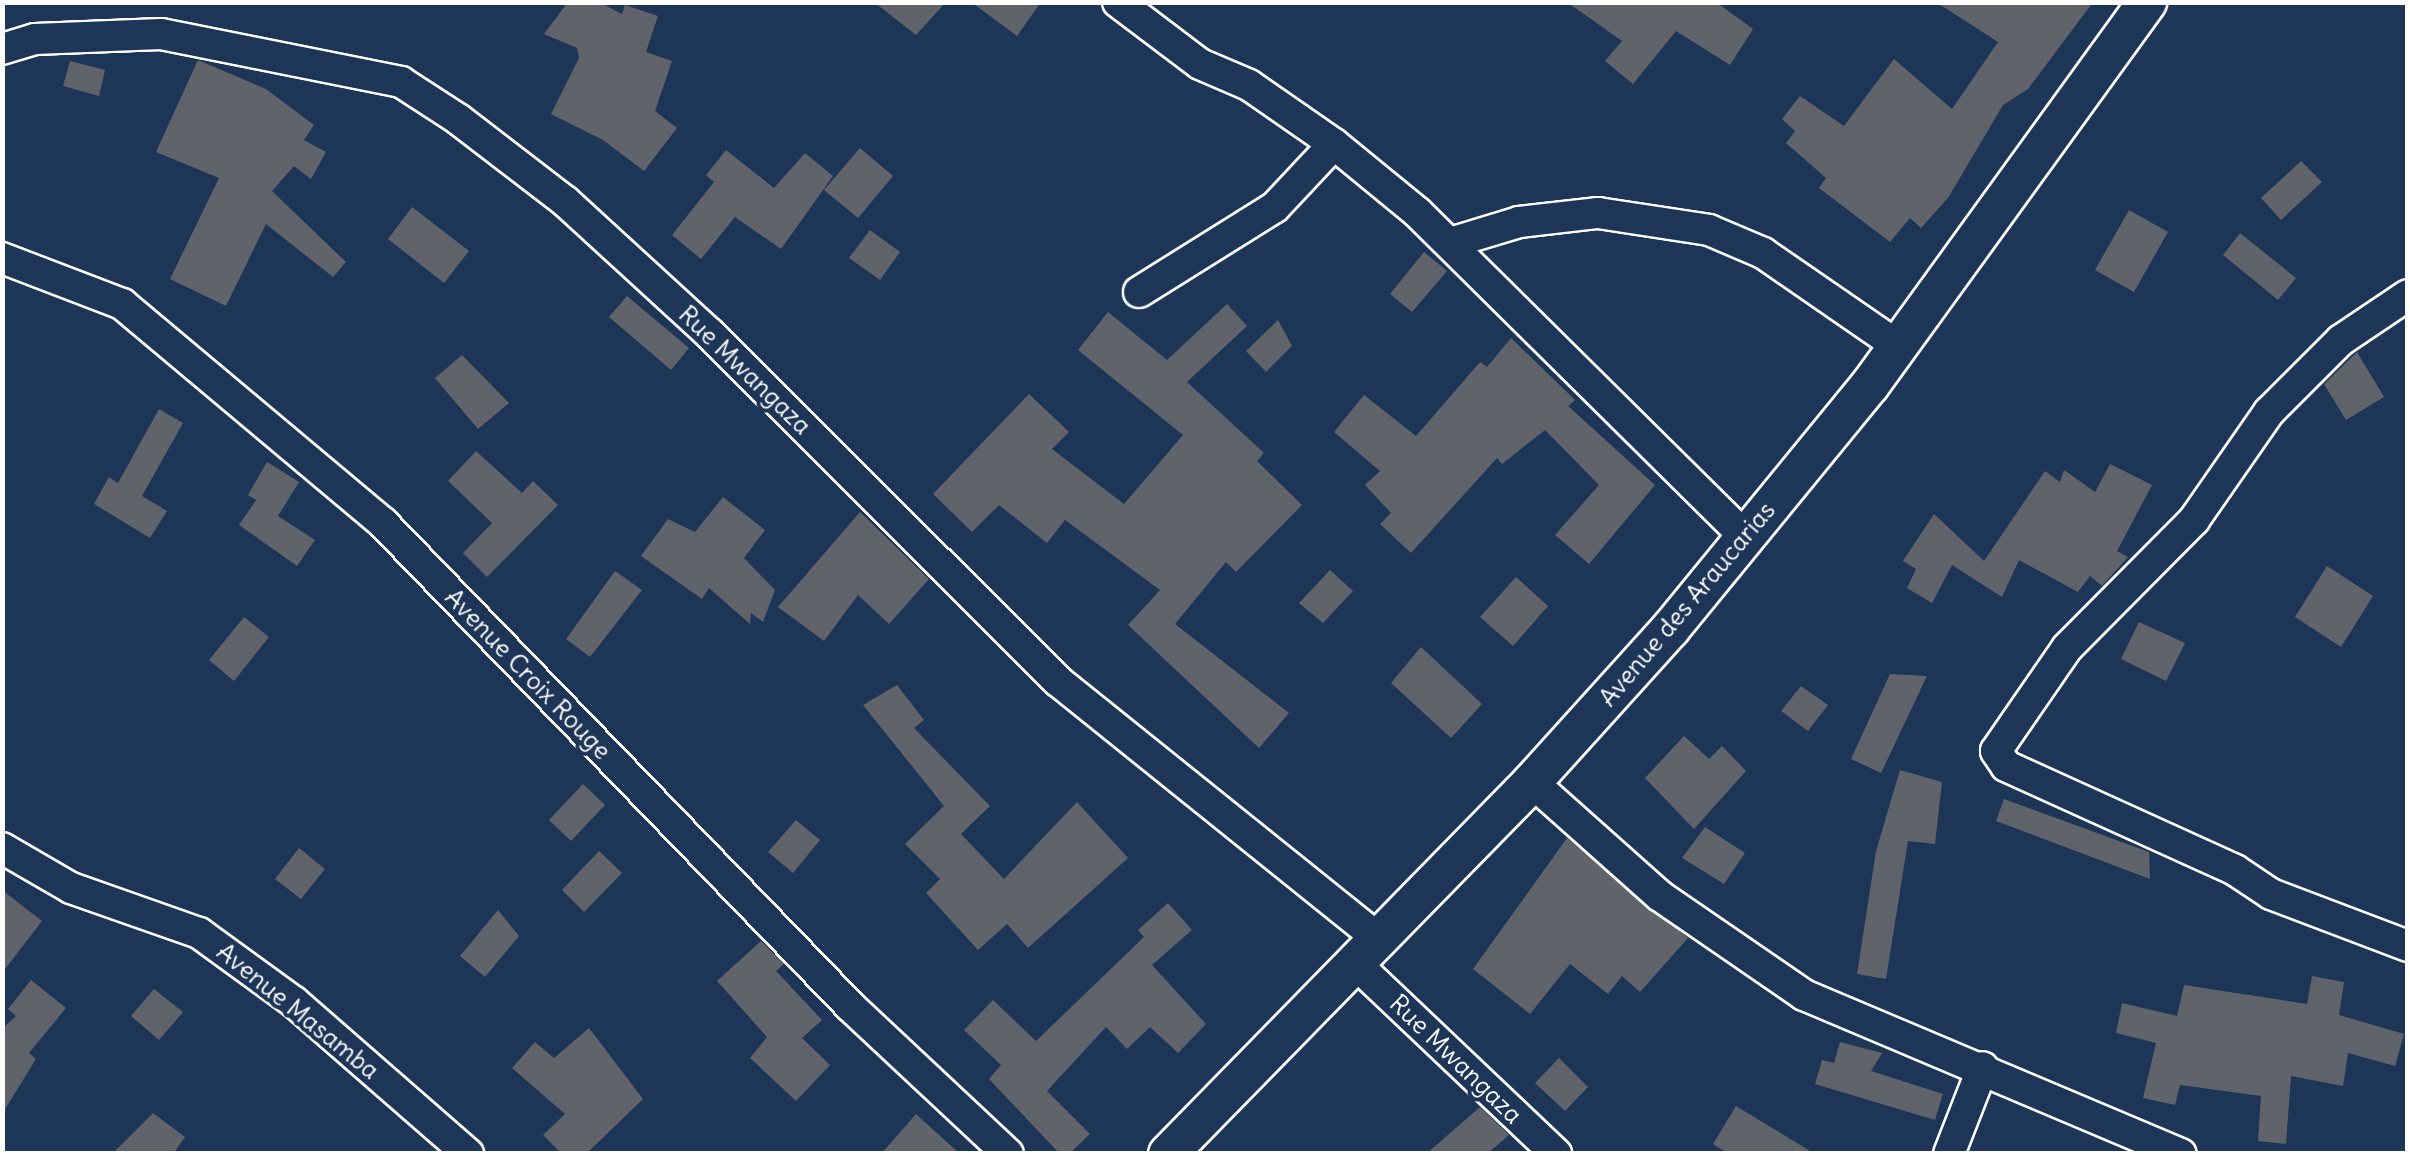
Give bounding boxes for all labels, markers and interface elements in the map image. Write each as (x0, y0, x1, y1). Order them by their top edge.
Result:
street label: Rue Mwangaza (673, 299, 817, 441)
street label: Avenue des Araucarias (1593, 496, 1781, 712)
street label: Avenue Croix Rouge (439, 582, 617, 766)
street label: Avenue Masamba (211, 936, 385, 1086)
street label: Rue Mwangaza (1384, 988, 1528, 1130)

